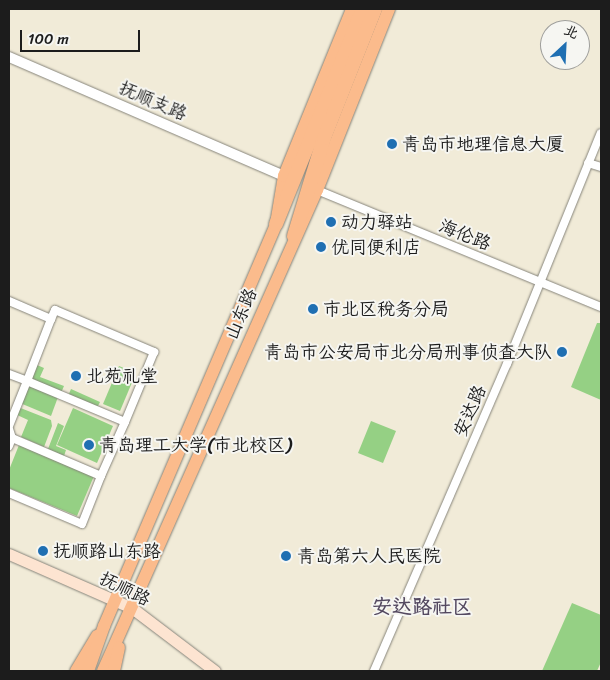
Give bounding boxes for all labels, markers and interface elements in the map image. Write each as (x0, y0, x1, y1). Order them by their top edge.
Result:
text: 北 (560, 18, 583, 46)
scale bar (22, 20, 142, 52)
north arrow (540, 20, 590, 70)
text: 100 m (28, 26, 69, 52)
street label: 抚顺支路 (116, 77, 190, 125)
place label: 青岛市地理信息大厦 (402, 133, 564, 155)
marker: 青岛市地理信息大厦 (386, 138, 398, 150)
place label: 动力驿站 (341, 211, 413, 233)
street label: 海伦路 (436, 215, 494, 255)
marker: 动力驿站 (325, 216, 337, 228)
place label: 优同便利店 (331, 236, 421, 258)
marker: 优同便利店 (315, 241, 327, 253)
street label: 山东路 (221, 285, 261, 343)
place label: 市北区税务分局 (323, 298, 449, 320)
marker: 市北区税务分局 (307, 303, 319, 315)
place label: 青岛市公安局市北分局刑事侦查大队 (264, 341, 552, 363)
marker: 青岛市公安局市北分局刑事侦查大队 (556, 346, 568, 358)
place label: 北苑礼堂 (86, 365, 158, 387)
marker: 北苑礼堂 (70, 370, 82, 382)
street label: 安达路 (449, 382, 491, 440)
place label: 青岛理工大学(市北校区) (99, 434, 292, 456)
marker: 青岛理工大学(市北校区) (83, 439, 95, 451)
place label: 抚顺路山东路 (53, 540, 161, 562)
marker: 抚顺路山东路 (37, 545, 49, 557)
place label: 青岛第六人民医院 (297, 545, 441, 567)
marker: 青岛第六人民医院 (279, 549, 293, 563)
street label: 抚顺路 (96, 567, 154, 611)
district label: 安达路社区 (372, 594, 472, 618)

